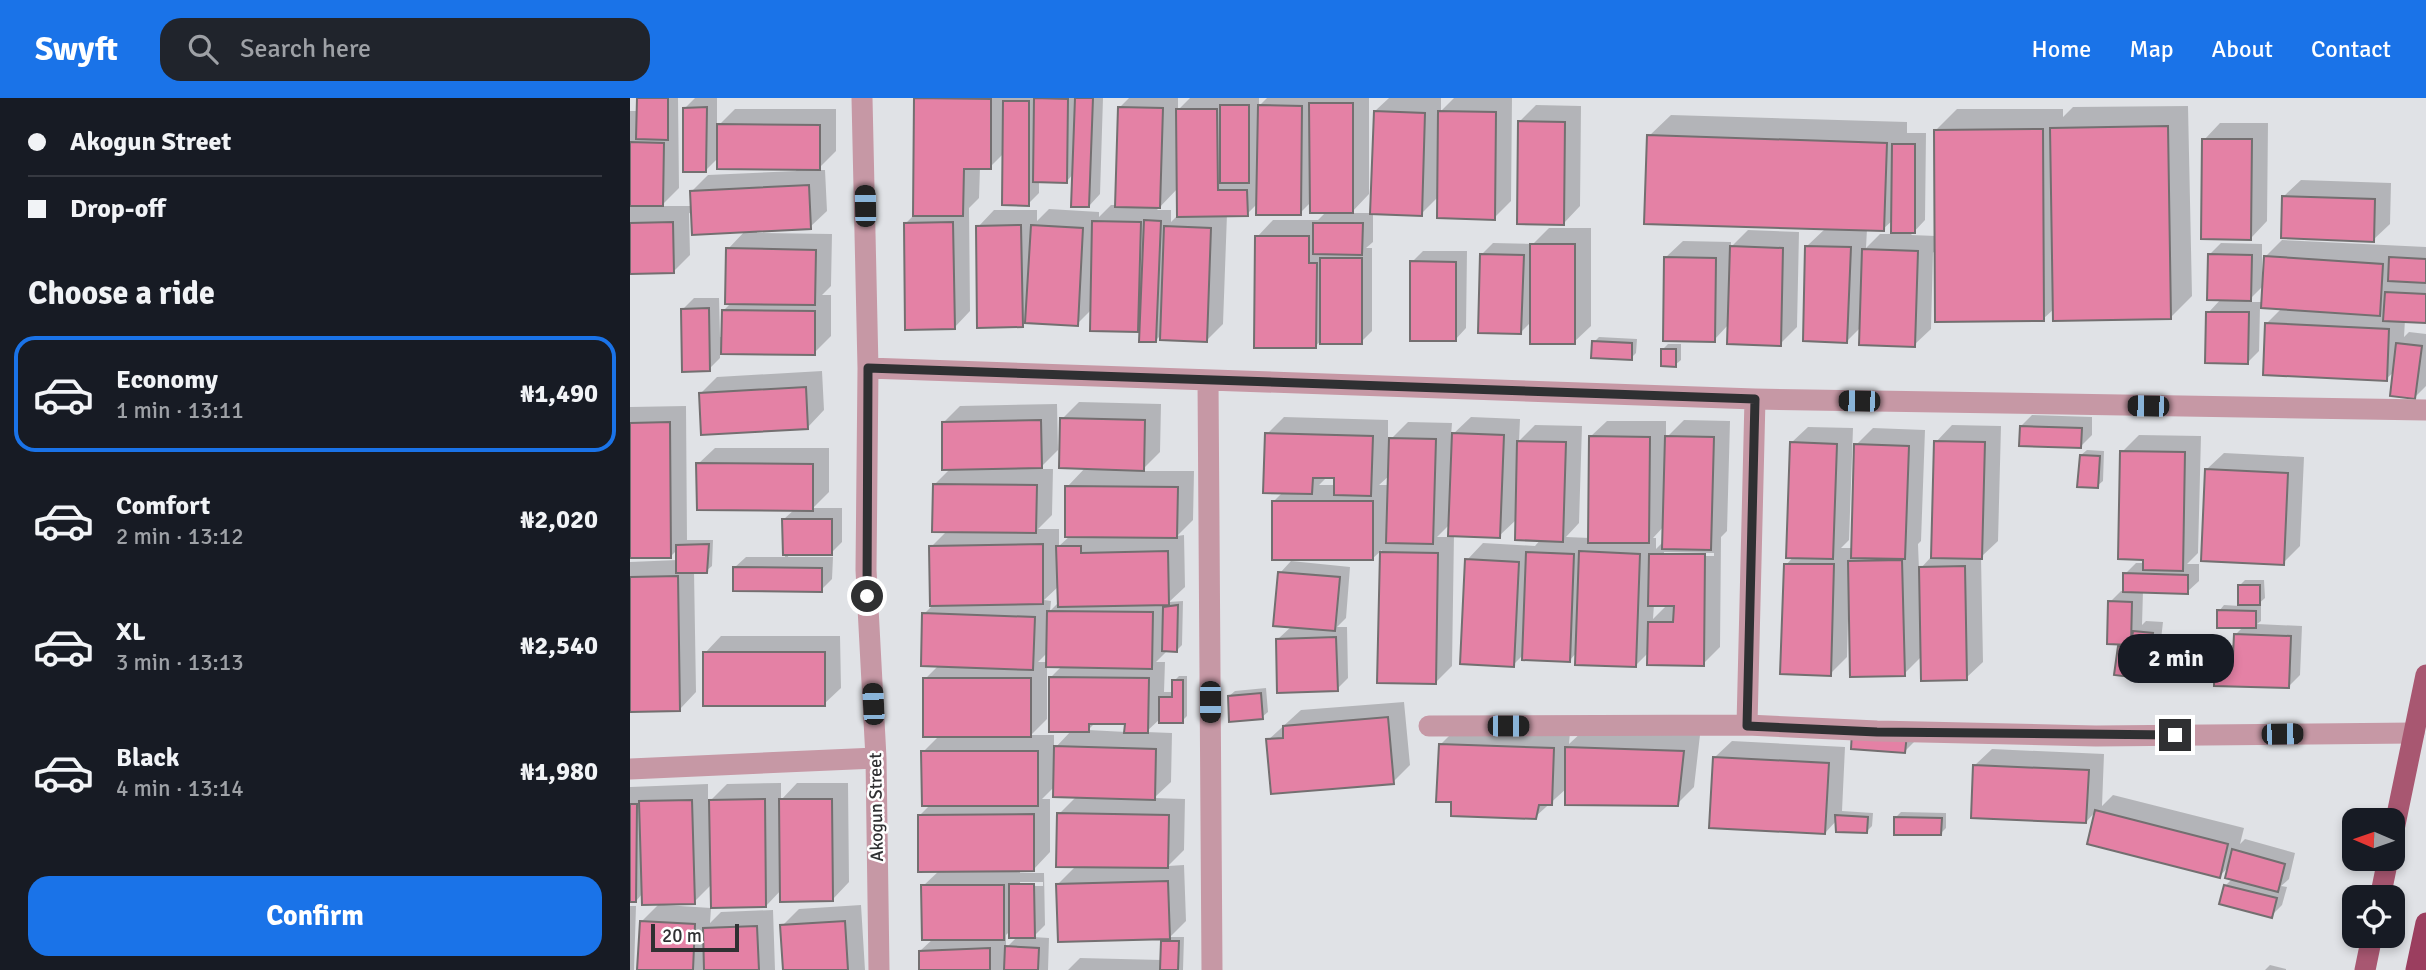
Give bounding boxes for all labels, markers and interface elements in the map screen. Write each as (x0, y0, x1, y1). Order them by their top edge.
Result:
search box (160, 18, 650, 81)
text: Swyft (35, 29, 118, 70)
icon: search (184, 30, 222, 68)
text: Search here (240, 33, 371, 65)
text: Home (2031, 34, 2091, 64)
text: Map (2129, 34, 2174, 64)
text: About (2212, 34, 2273, 64)
text: Contact (2311, 34, 2391, 64)
text: Akogun Street (70, 126, 231, 158)
car (855, 185, 876, 227)
text: Drop-off (70, 193, 166, 225)
text: Choose a ride (28, 274, 215, 313)
icon: car (32, 363, 95, 426)
text: Economy (116, 364, 218, 396)
text: ₦1,490 (520, 378, 598, 410)
car (1838, 390, 1881, 412)
car (2127, 395, 2170, 417)
text: 1 min · 13:11 (116, 396, 244, 425)
icon: car (32, 489, 95, 552)
text: Comfort (116, 490, 210, 522)
text: ₦2,020 (520, 504, 598, 536)
text: 2 min · 13:12 (116, 522, 244, 551)
route start (851, 580, 883, 612)
icon: car (32, 615, 95, 678)
text: XL (116, 616, 146, 648)
text: ₦2,540 (520, 630, 598, 662)
callout: 2 min (2117, 634, 2233, 682)
text: 2 min (2148, 644, 2204, 673)
text: 3 min · 13:13 (116, 648, 244, 677)
car (1200, 681, 1221, 723)
car (862, 682, 885, 726)
car (1488, 716, 1530, 737)
route end (2159, 719, 2191, 751)
car (2261, 723, 2304, 745)
icon: car (32, 741, 95, 804)
text: Black (116, 742, 179, 774)
street label: Akogun Street (864, 752, 888, 862)
text: ₦1,980 (520, 756, 598, 788)
text: 4 min · 13:14 (116, 774, 244, 803)
north arrow (2342, 808, 2404, 872)
map controls (2342, 808, 2405, 948)
button: Confirm (28, 876, 602, 956)
button: locate (2342, 885, 2405, 948)
scale bar (651, 921, 738, 953)
text: 20 m (662, 924, 702, 948)

